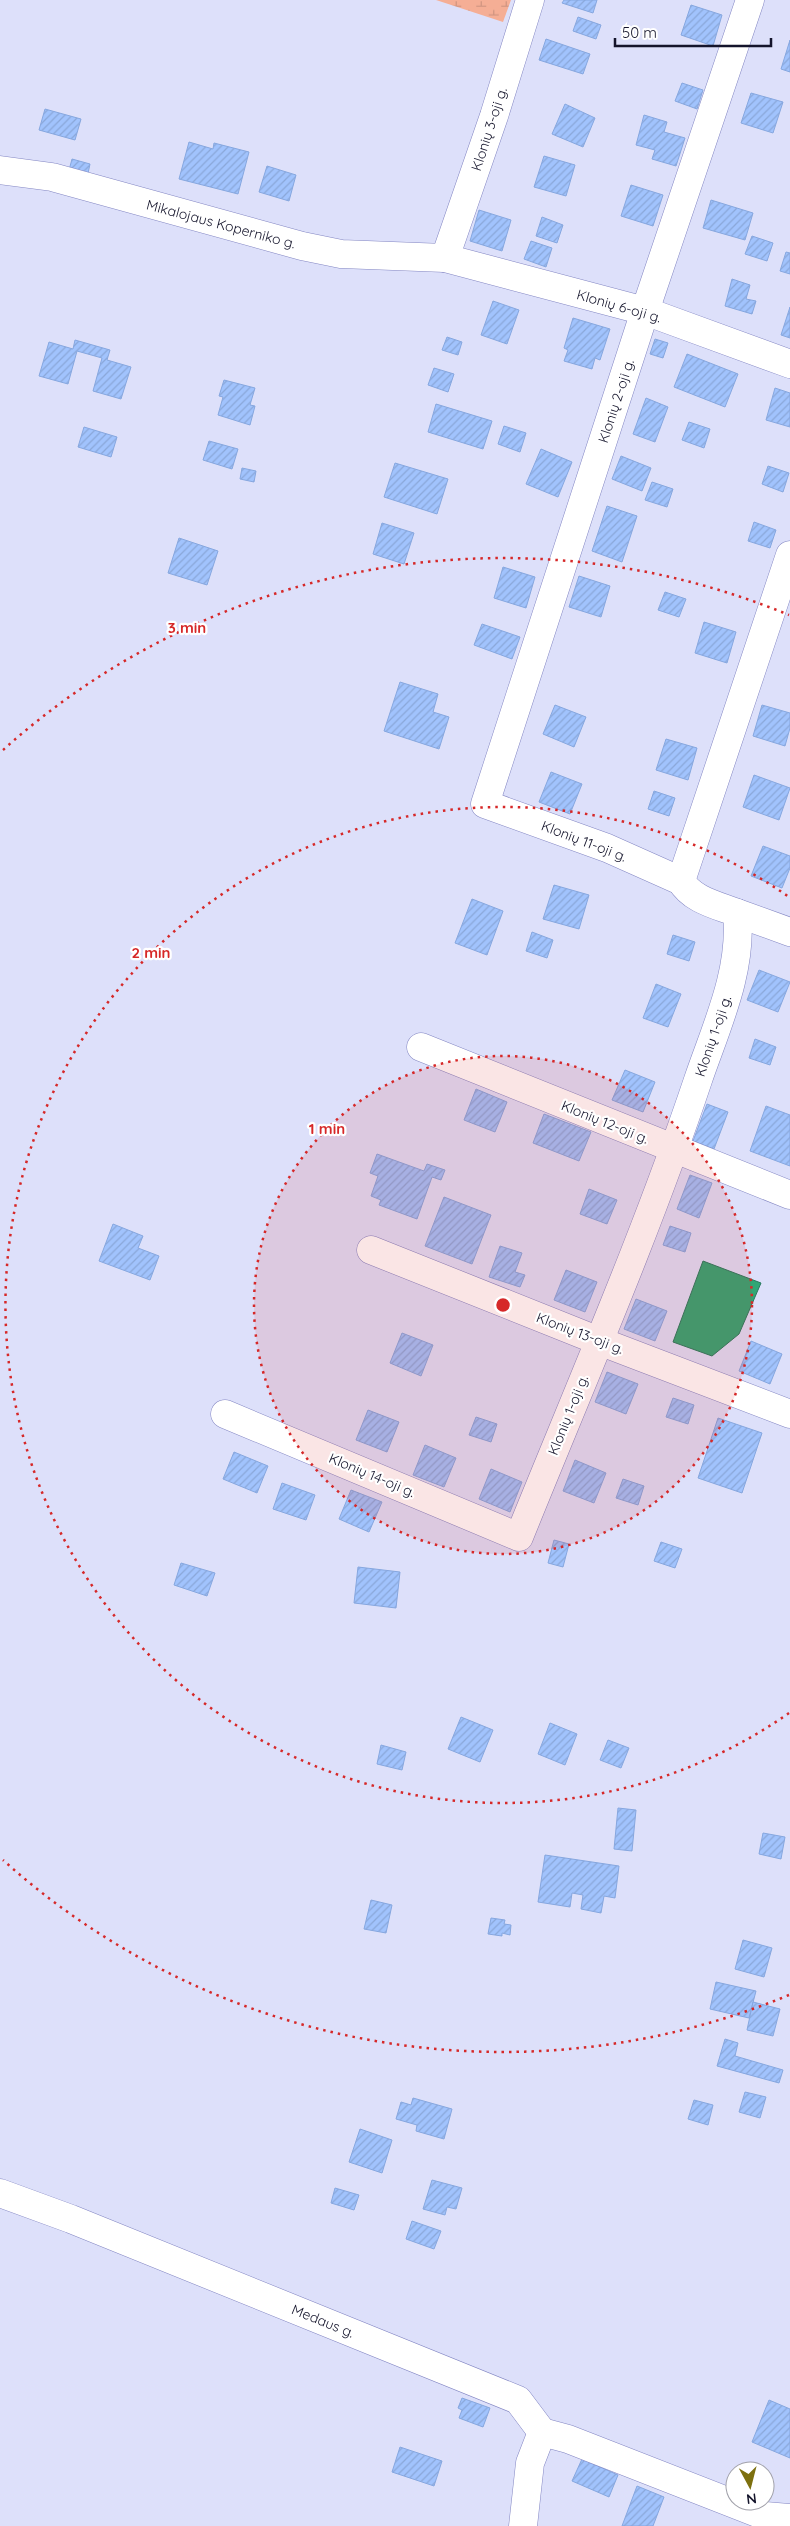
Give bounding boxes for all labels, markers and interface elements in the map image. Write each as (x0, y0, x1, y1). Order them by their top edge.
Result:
scale bar (615, 15, 771, 47)
text: 50 m (622, 23, 657, 42)
street label: Klonių 3-oji g. (467, 85, 511, 173)
street label: Mikalojaus Koperniko g. (144, 195, 298, 253)
street label: Klonių 6-oji g. (575, 285, 663, 327)
street label: Klonių 2-oji g. (594, 357, 638, 445)
text: 3 min (168, 618, 206, 637)
street label: Klonių 11-oji g. (539, 816, 629, 866)
text: 2 min (131, 943, 171, 962)
street label: Klonių 1-oji g. (691, 993, 735, 1079)
street label: Klonių 12-oji g. (559, 1096, 651, 1148)
text: 1 min (309, 1119, 345, 1138)
centre of rings (494, 1296, 512, 1314)
street label: Klonių 13-oji g. (534, 1308, 626, 1358)
street label: Klonių 1-oji g. (544, 1372, 592, 1458)
street label: Klonių 14-oji g. (326, 1449, 418, 1501)
street label: Medaus g. (289, 2300, 357, 2342)
north arrow (725, 2461, 775, 2511)
text: N (745, 2489, 758, 2508)

